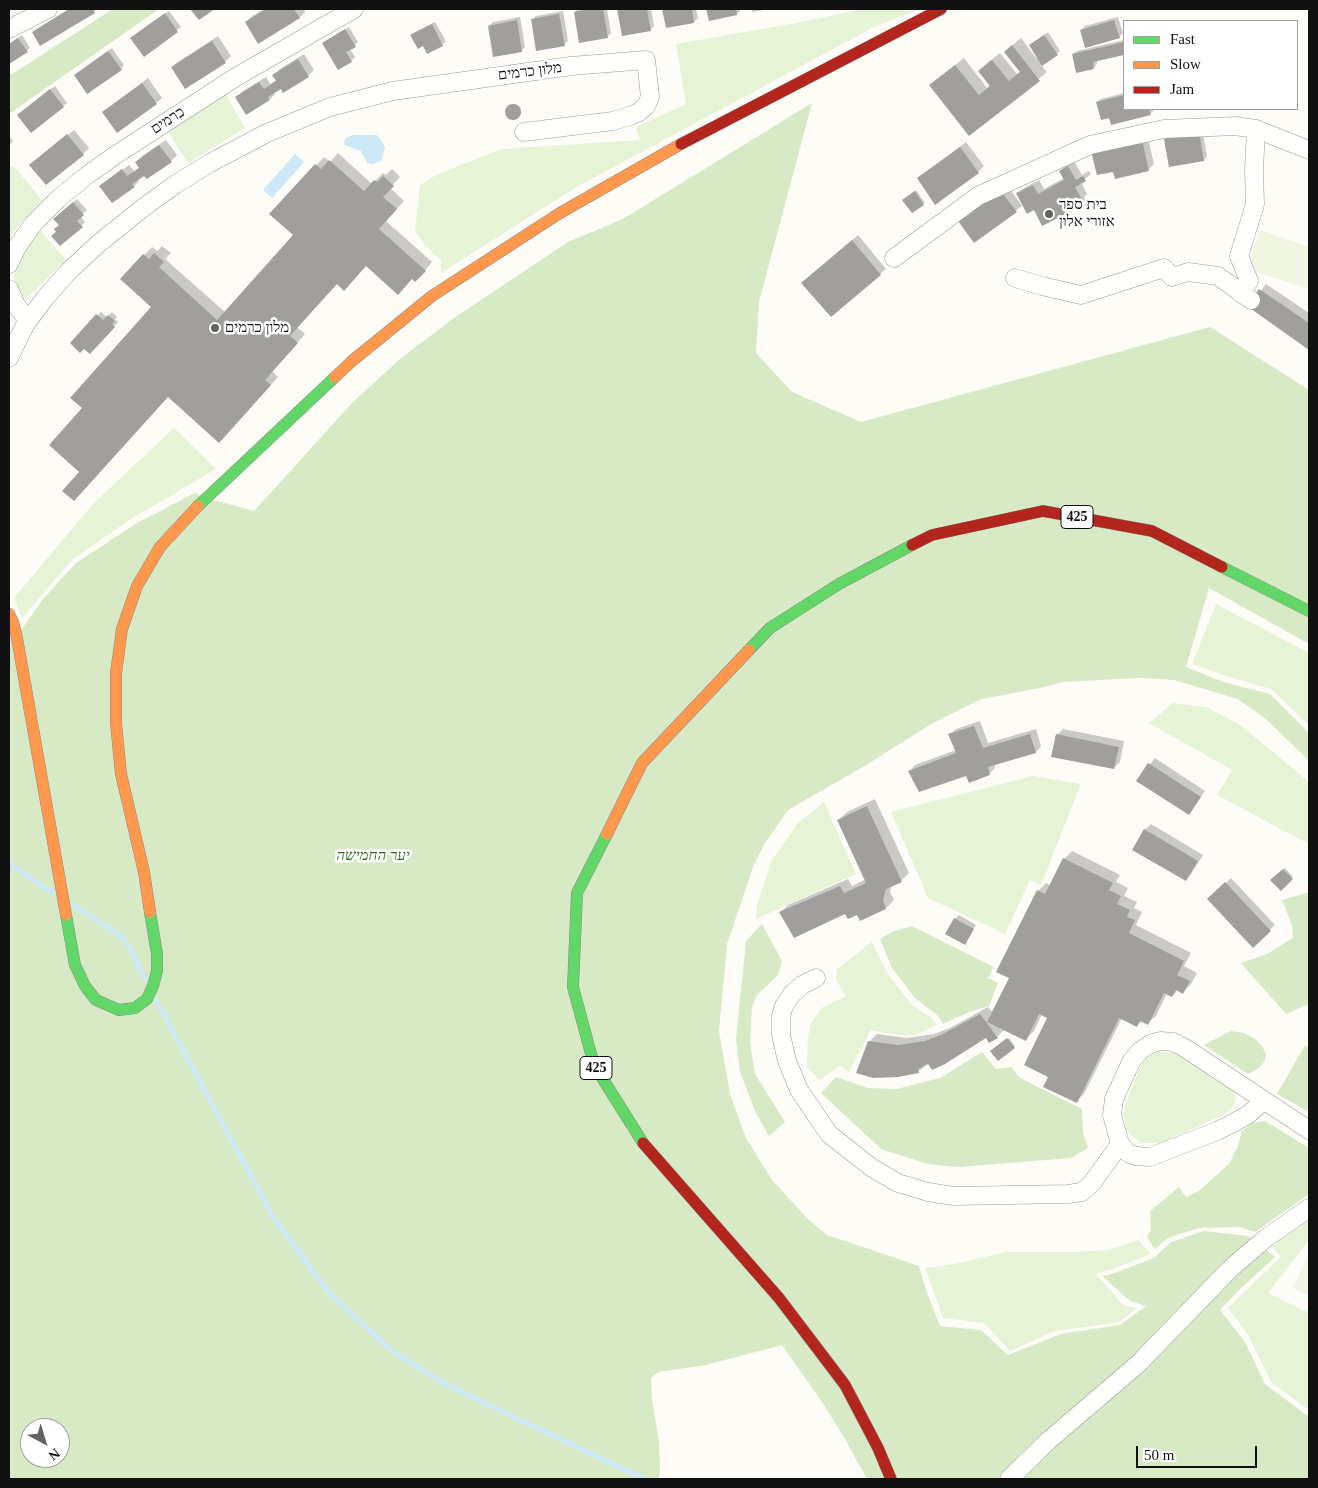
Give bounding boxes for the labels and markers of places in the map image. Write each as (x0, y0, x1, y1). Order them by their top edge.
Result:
place label: בית ספר אזורי אלון (1059, 196, 1115, 231)
marker: בית ספר אזורי אלון (1043, 208, 1055, 220)
place label: מלון כרמים (225, 319, 289, 337)
marker: מלון כרמים (209, 322, 221, 334)

